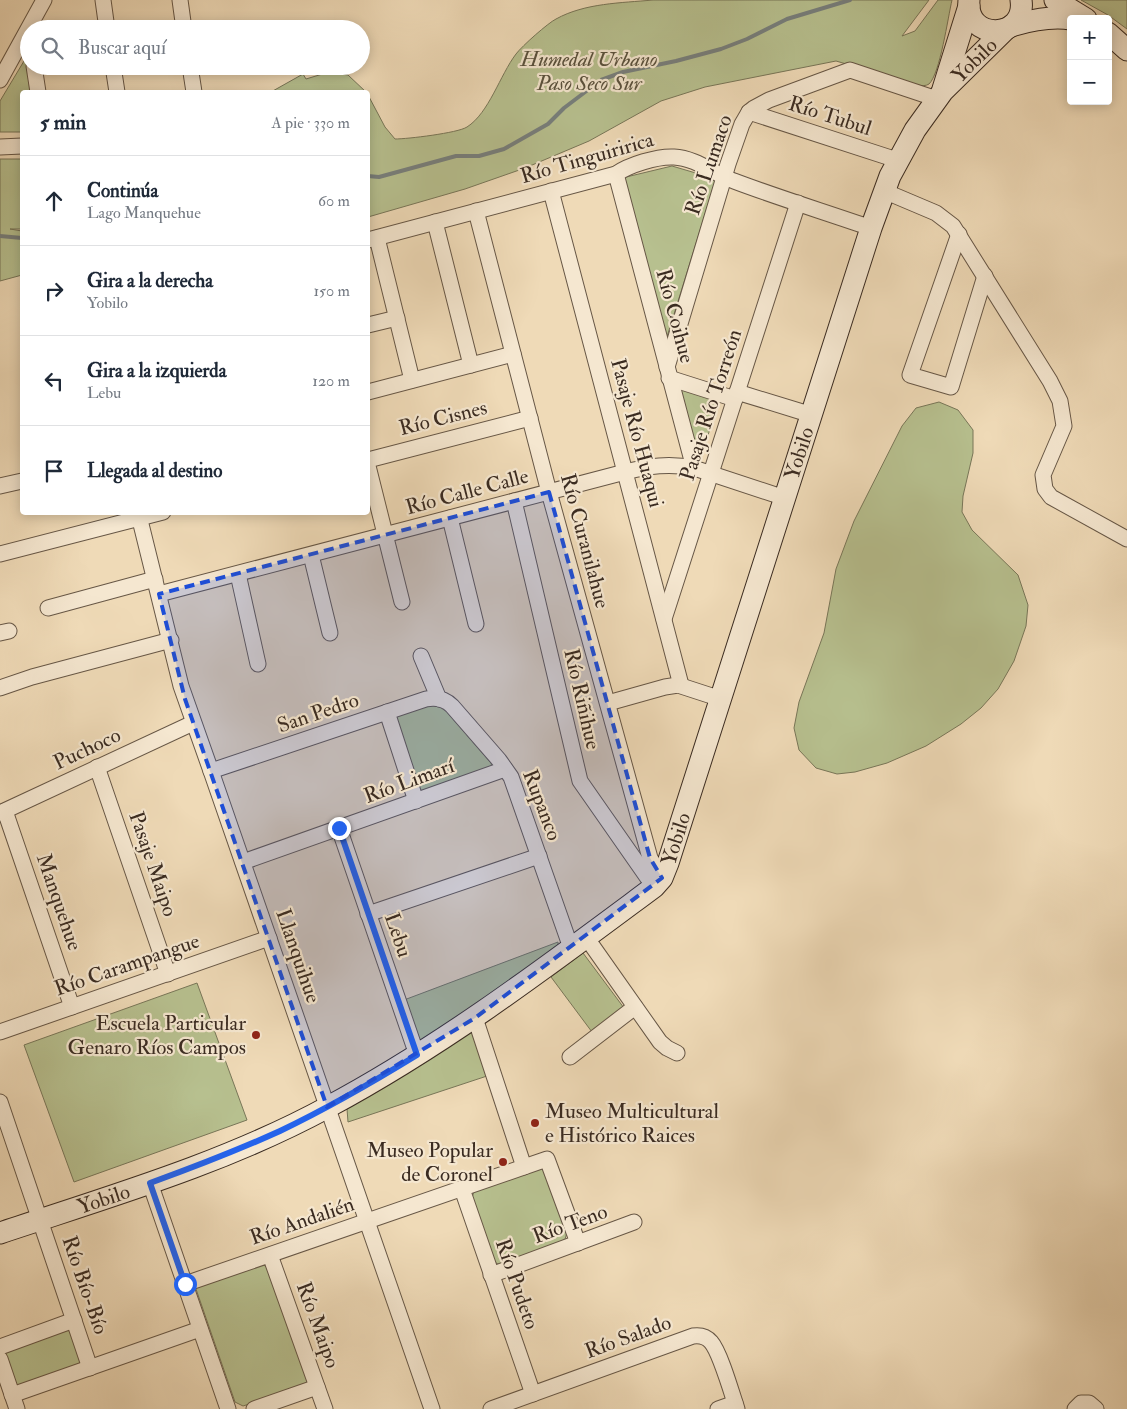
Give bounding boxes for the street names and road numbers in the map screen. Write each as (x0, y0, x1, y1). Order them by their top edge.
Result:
street label: Yobilo (946, 32, 1003, 89)
street label: Río Tubul (785, 90, 876, 142)
street label: Río Lumaco (679, 111, 739, 219)
street label: Río Tinguiririca (517, 126, 657, 190)
street label: Río Coihue (649, 266, 701, 366)
street label: Pasaje Río Torreón (674, 326, 748, 484)
street label: Pasaje Río Huaqui (604, 355, 670, 511)
street label: Río Cisnes (396, 394, 490, 442)
street label: Yobilo (778, 423, 820, 483)
street label: Río Calle Calle (403, 463, 532, 521)
street label: Río Curanilahue (554, 471, 616, 612)
street label: Río Riñihue (557, 646, 607, 752)
street label: San Pedro (274, 687, 362, 739)
street label: Puchoco (49, 722, 125, 776)
street label: Río Limarí (360, 752, 459, 810)
street label: Rupanco (516, 766, 568, 844)
street label: Pasaje Maipo (122, 808, 184, 920)
street label: Yobilo (655, 809, 697, 869)
street label: Manquehue (30, 850, 88, 954)
street label: Llanquihue (269, 905, 327, 1007)
street label: Lebu (378, 909, 418, 961)
street label: Río Carampangue (51, 927, 203, 1002)
street label: Yobilo (74, 1178, 133, 1220)
street label: Río Andalién (246, 1191, 358, 1251)
street label: Río Teno (529, 1198, 611, 1250)
street label: Río Bío-Bío (56, 1232, 114, 1338)
street label: Río Pudeto (489, 1235, 545, 1333)
street label: Río Maipo (290, 1278, 346, 1372)
street label: Río Salado (581, 1309, 675, 1365)

